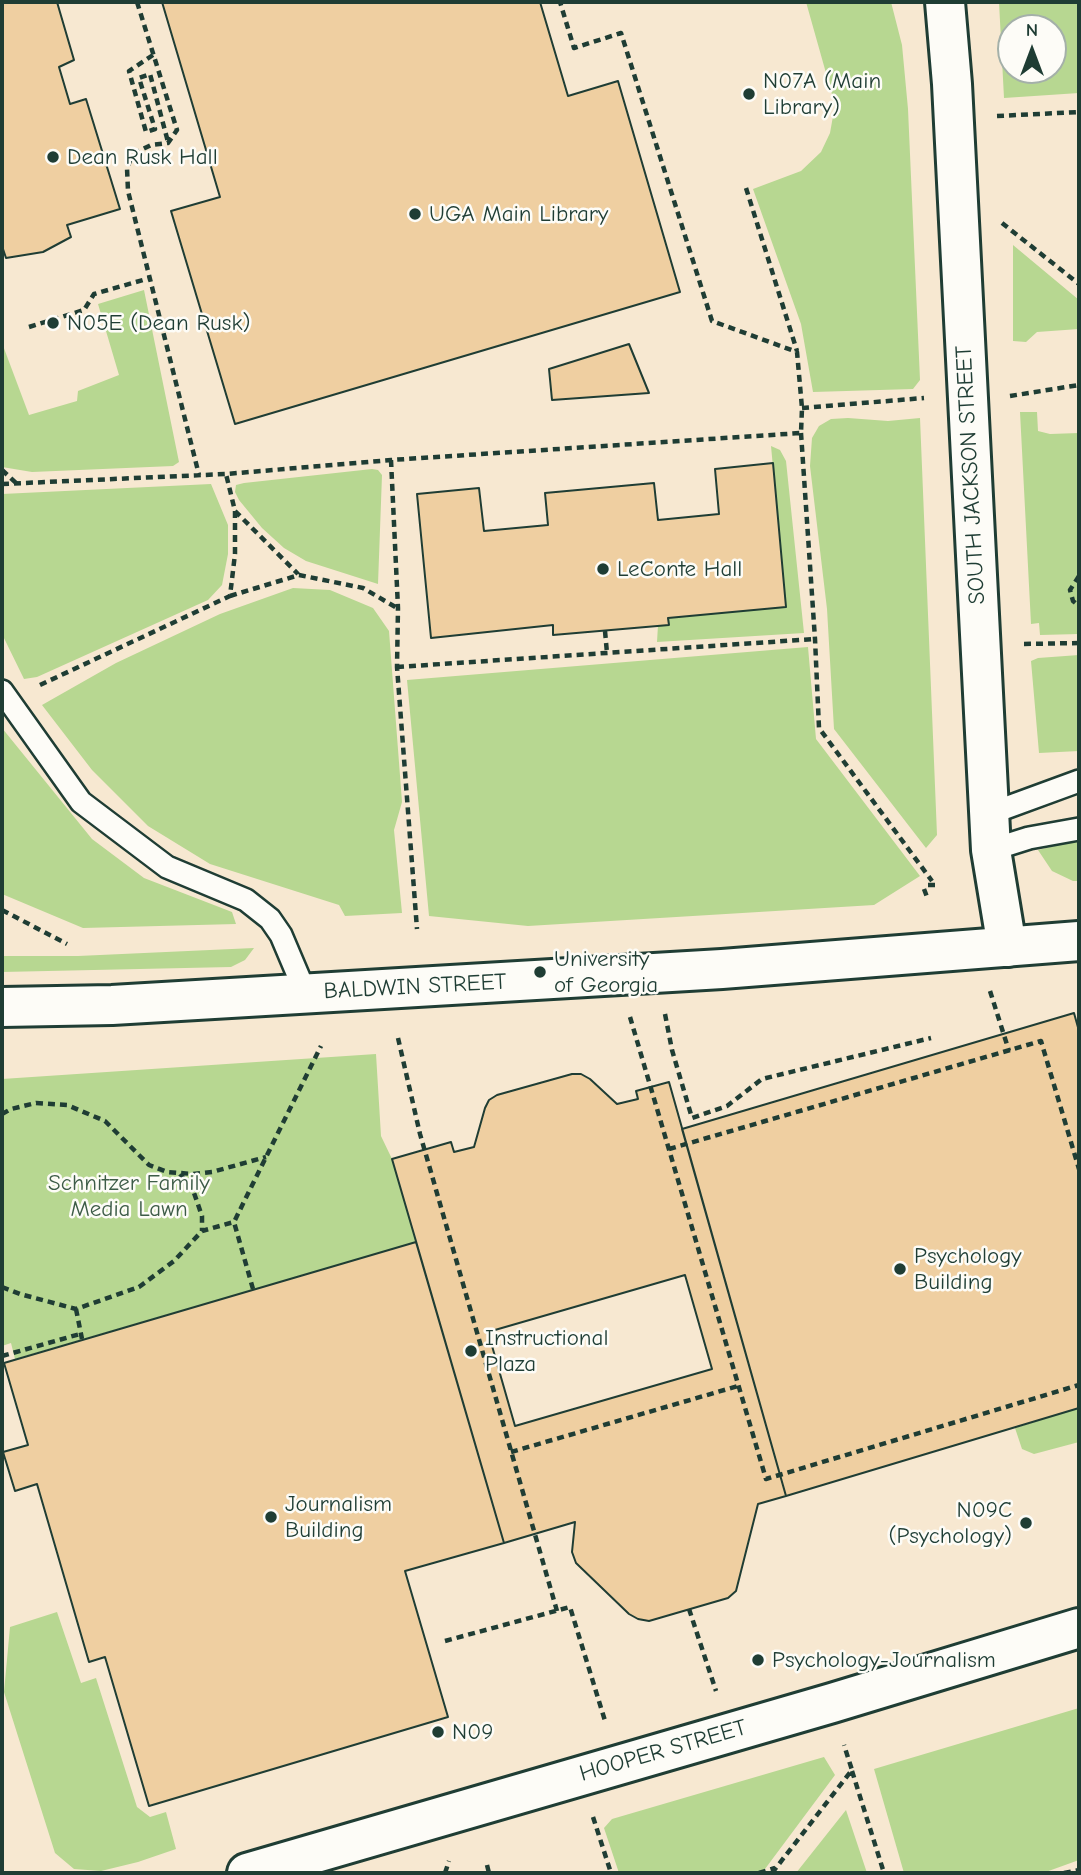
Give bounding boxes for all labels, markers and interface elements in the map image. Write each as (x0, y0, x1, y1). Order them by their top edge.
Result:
north arrow (997, 14, 1067, 84)
text: N (1026, 19, 1038, 41)
place label: N07A (Main Library) (763, 67, 881, 121)
marker: N07A (Main Library) (741, 86, 757, 102)
place label: Dean Rusk Hall (67, 143, 218, 171)
marker: Dean Rusk Hall (45, 149, 61, 165)
place label: UGA Main Library (429, 200, 608, 228)
marker: UGA Main Library (407, 206, 423, 222)
place label: N05E (Dean Rusk) (67, 309, 250, 337)
marker: N05E (Dean Rusk) (45, 315, 61, 331)
street label: SOUTH JACKSON STREET (950, 345, 992, 605)
place label: LeConte Hall (617, 555, 742, 583)
marker: LeConte Hall (595, 561, 611, 577)
place label: University of Georgia (554, 945, 658, 999)
marker: University of Georgia (532, 964, 548, 980)
street label: BALDWIN STREET (323, 968, 507, 1006)
park label: Schnitzer Family Media Lawn (48, 1169, 210, 1223)
place label: Psychology Building (914, 1242, 1022, 1296)
marker: Psychology Building (892, 1261, 908, 1277)
place label: Instructional Plaza (485, 1324, 608, 1378)
marker: Instructional Plaza (463, 1343, 479, 1359)
place label: Journalism Building (285, 1490, 392, 1544)
place label: N09C (Psychology) (888, 1496, 1012, 1550)
marker: Journalism Building (263, 1509, 279, 1525)
marker: N09C (Psychology) (1018, 1515, 1034, 1531)
place label: Psychology-Journalism (772, 1646, 996, 1674)
marker: Psychology-Journalism (750, 1652, 766, 1668)
street label: HOOPER STREET (576, 1714, 750, 1788)
place label: N09 (452, 1718, 493, 1746)
marker: N09 (430, 1724, 446, 1740)

